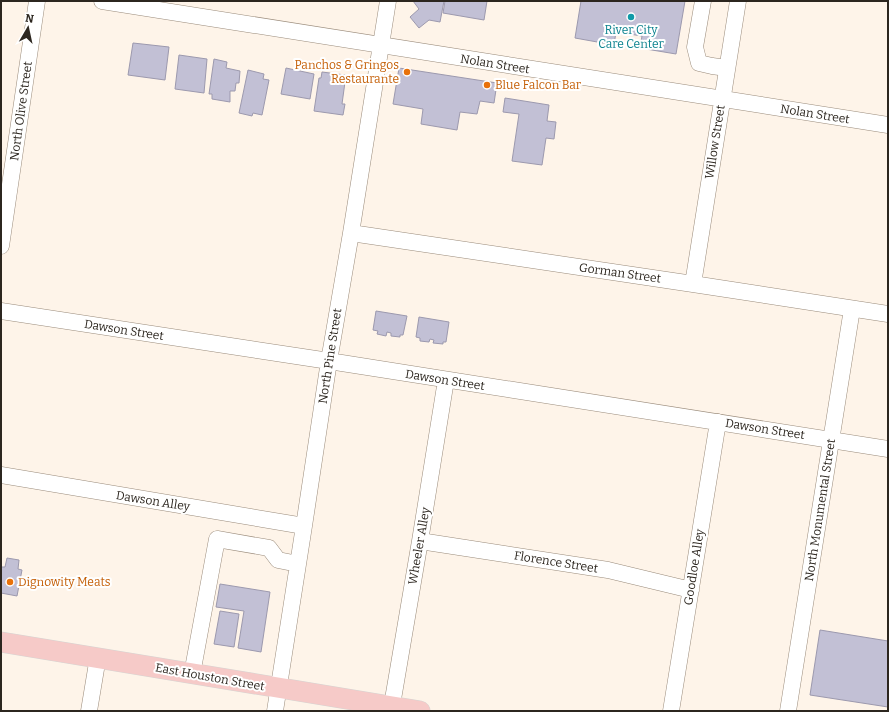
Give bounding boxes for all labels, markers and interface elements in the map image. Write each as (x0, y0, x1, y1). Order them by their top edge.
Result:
north arrow (8, 8, 48, 48)
text: N (24, 12, 35, 26)
marker: River City Care Center (626, 12, 636, 22)
place label: River City Care Center (598, 23, 665, 51)
street label: Nolan Street (459, 52, 531, 76)
place label: Panchos & Gringos Restaurante (295, 58, 399, 86)
street label: North Olive Street (7, 60, 35, 162)
marker: Panchos & Gringos Restaurante (402, 67, 412, 77)
place label: Blue Falcon Bar (495, 78, 582, 92)
marker: Blue Falcon Bar (482, 80, 492, 90)
street label: Nolan Street (779, 102, 851, 126)
street label: Willow Street (702, 103, 728, 180)
street label: Gorman Street (578, 260, 663, 286)
street label: North Pine Street (316, 307, 345, 405)
street label: Dawson Street (83, 317, 165, 343)
street label: Dawson Street (404, 367, 486, 393)
street label: Dawson Street (724, 416, 806, 442)
street label: North Monumental Street (802, 437, 838, 582)
street label: Dawson Alley (115, 488, 192, 514)
street label: Wheeler Alley (405, 506, 433, 586)
street label: Goodloe Alley (681, 527, 707, 606)
street label: Florence Street (513, 548, 600, 576)
place label: Dignowity Meats (18, 575, 111, 589)
marker: Dignowity Meats (5, 577, 15, 587)
street label: East Houston Street (154, 660, 266, 694)

